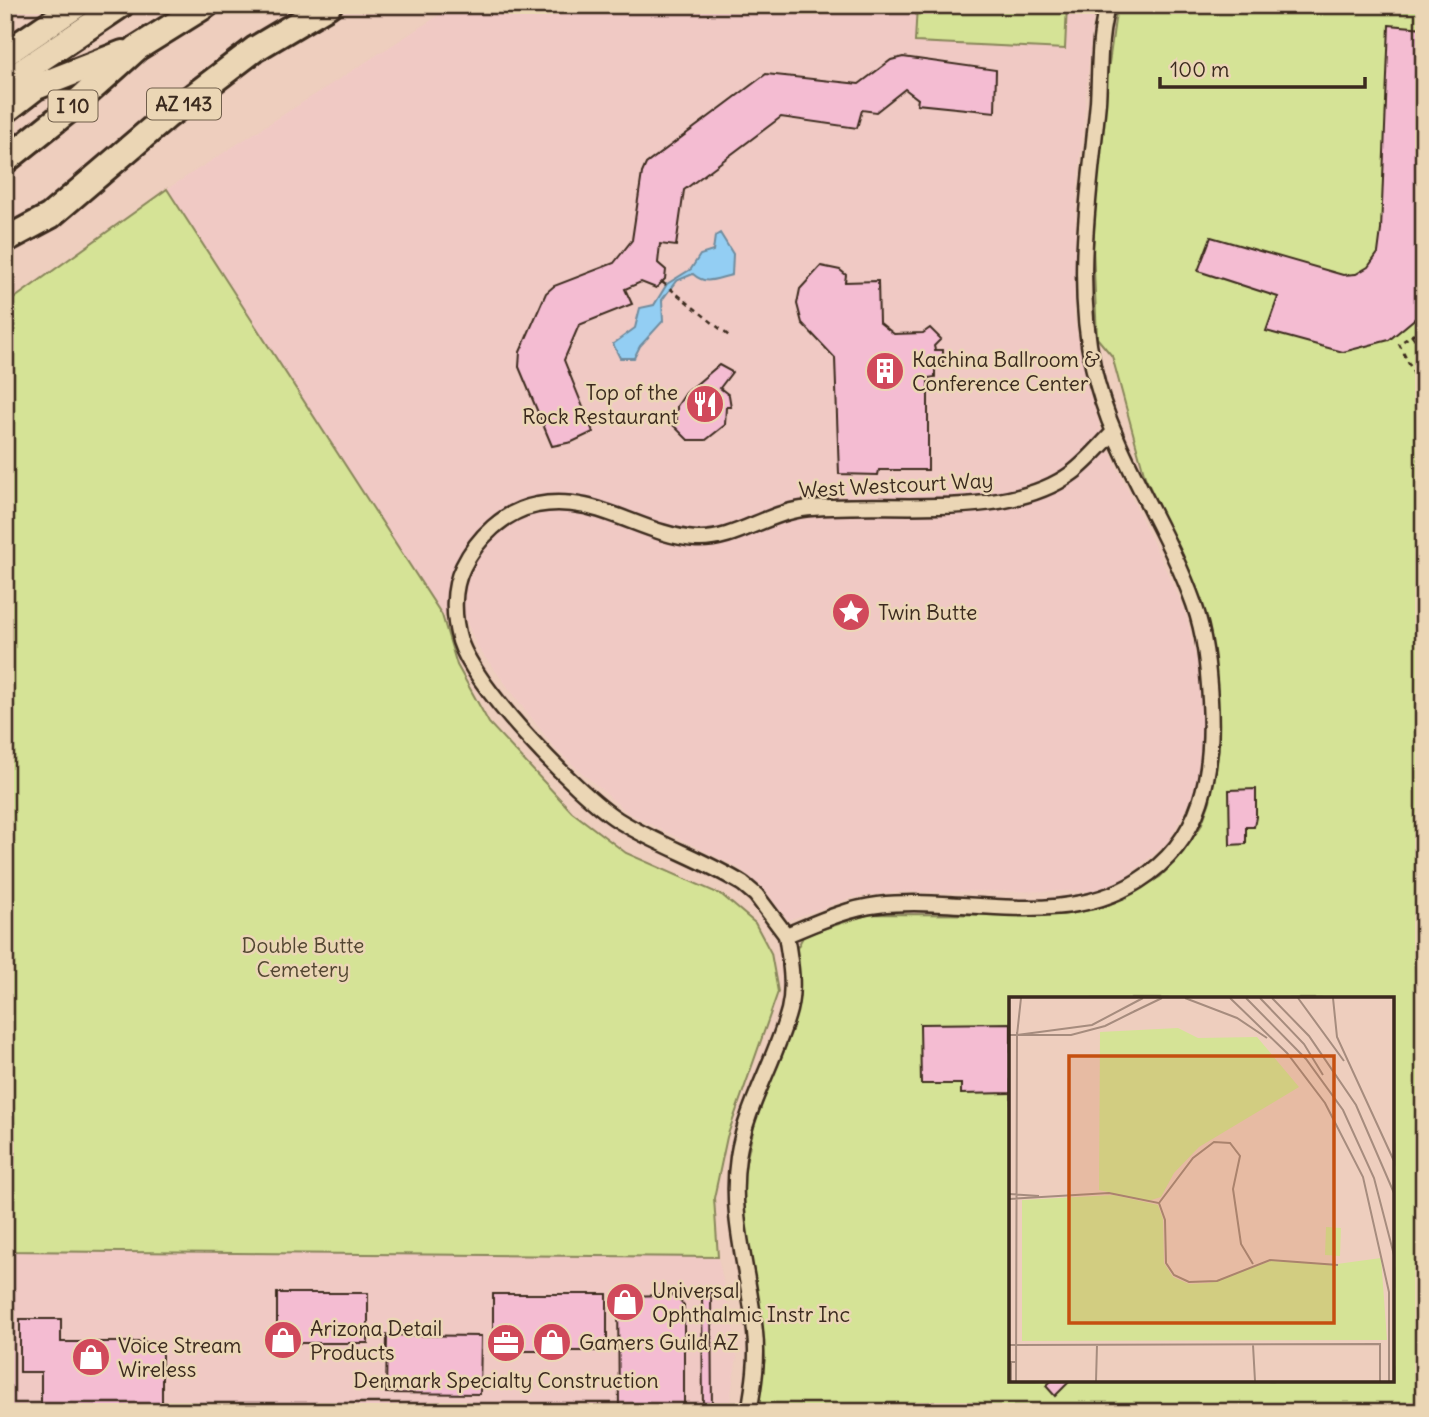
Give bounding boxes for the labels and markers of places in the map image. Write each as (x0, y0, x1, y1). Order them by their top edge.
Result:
place label: Kachina Ballroom & Conference Center (912, 346, 1100, 397)
building icon: Kachina Ballroom & Conference Center (864, 350, 906, 392)
place label: Top of the Rock Restaurant (522, 379, 678, 430)
restaurant icon: Top of the Rock Restaurant (684, 383, 726, 425)
place icon: Twin Butte (830, 591, 872, 633)
place label: Twin Butte (878, 599, 977, 626)
place label: Universal Ophthalmic Instr Inc (652, 1277, 850, 1328)
shop icon: Universal Ophthalmic Instr Inc (604, 1281, 646, 1323)
place label: Arizona Detail Products (310, 1315, 442, 1366)
shop icon: Arizona Detail Products (262, 1319, 304, 1361)
shop icon: Gamers Guild AZ (531, 1321, 573, 1363)
office icon: Denmark Specialty Construction (485, 1322, 527, 1364)
place label: Gamers Guild AZ (579, 1329, 739, 1356)
place label: Voice Stream Wireless (118, 1332, 242, 1383)
shop icon: Voice Stream Wireless (70, 1336, 112, 1378)
place label: Denmark Specialty Construction (353, 1367, 659, 1394)

